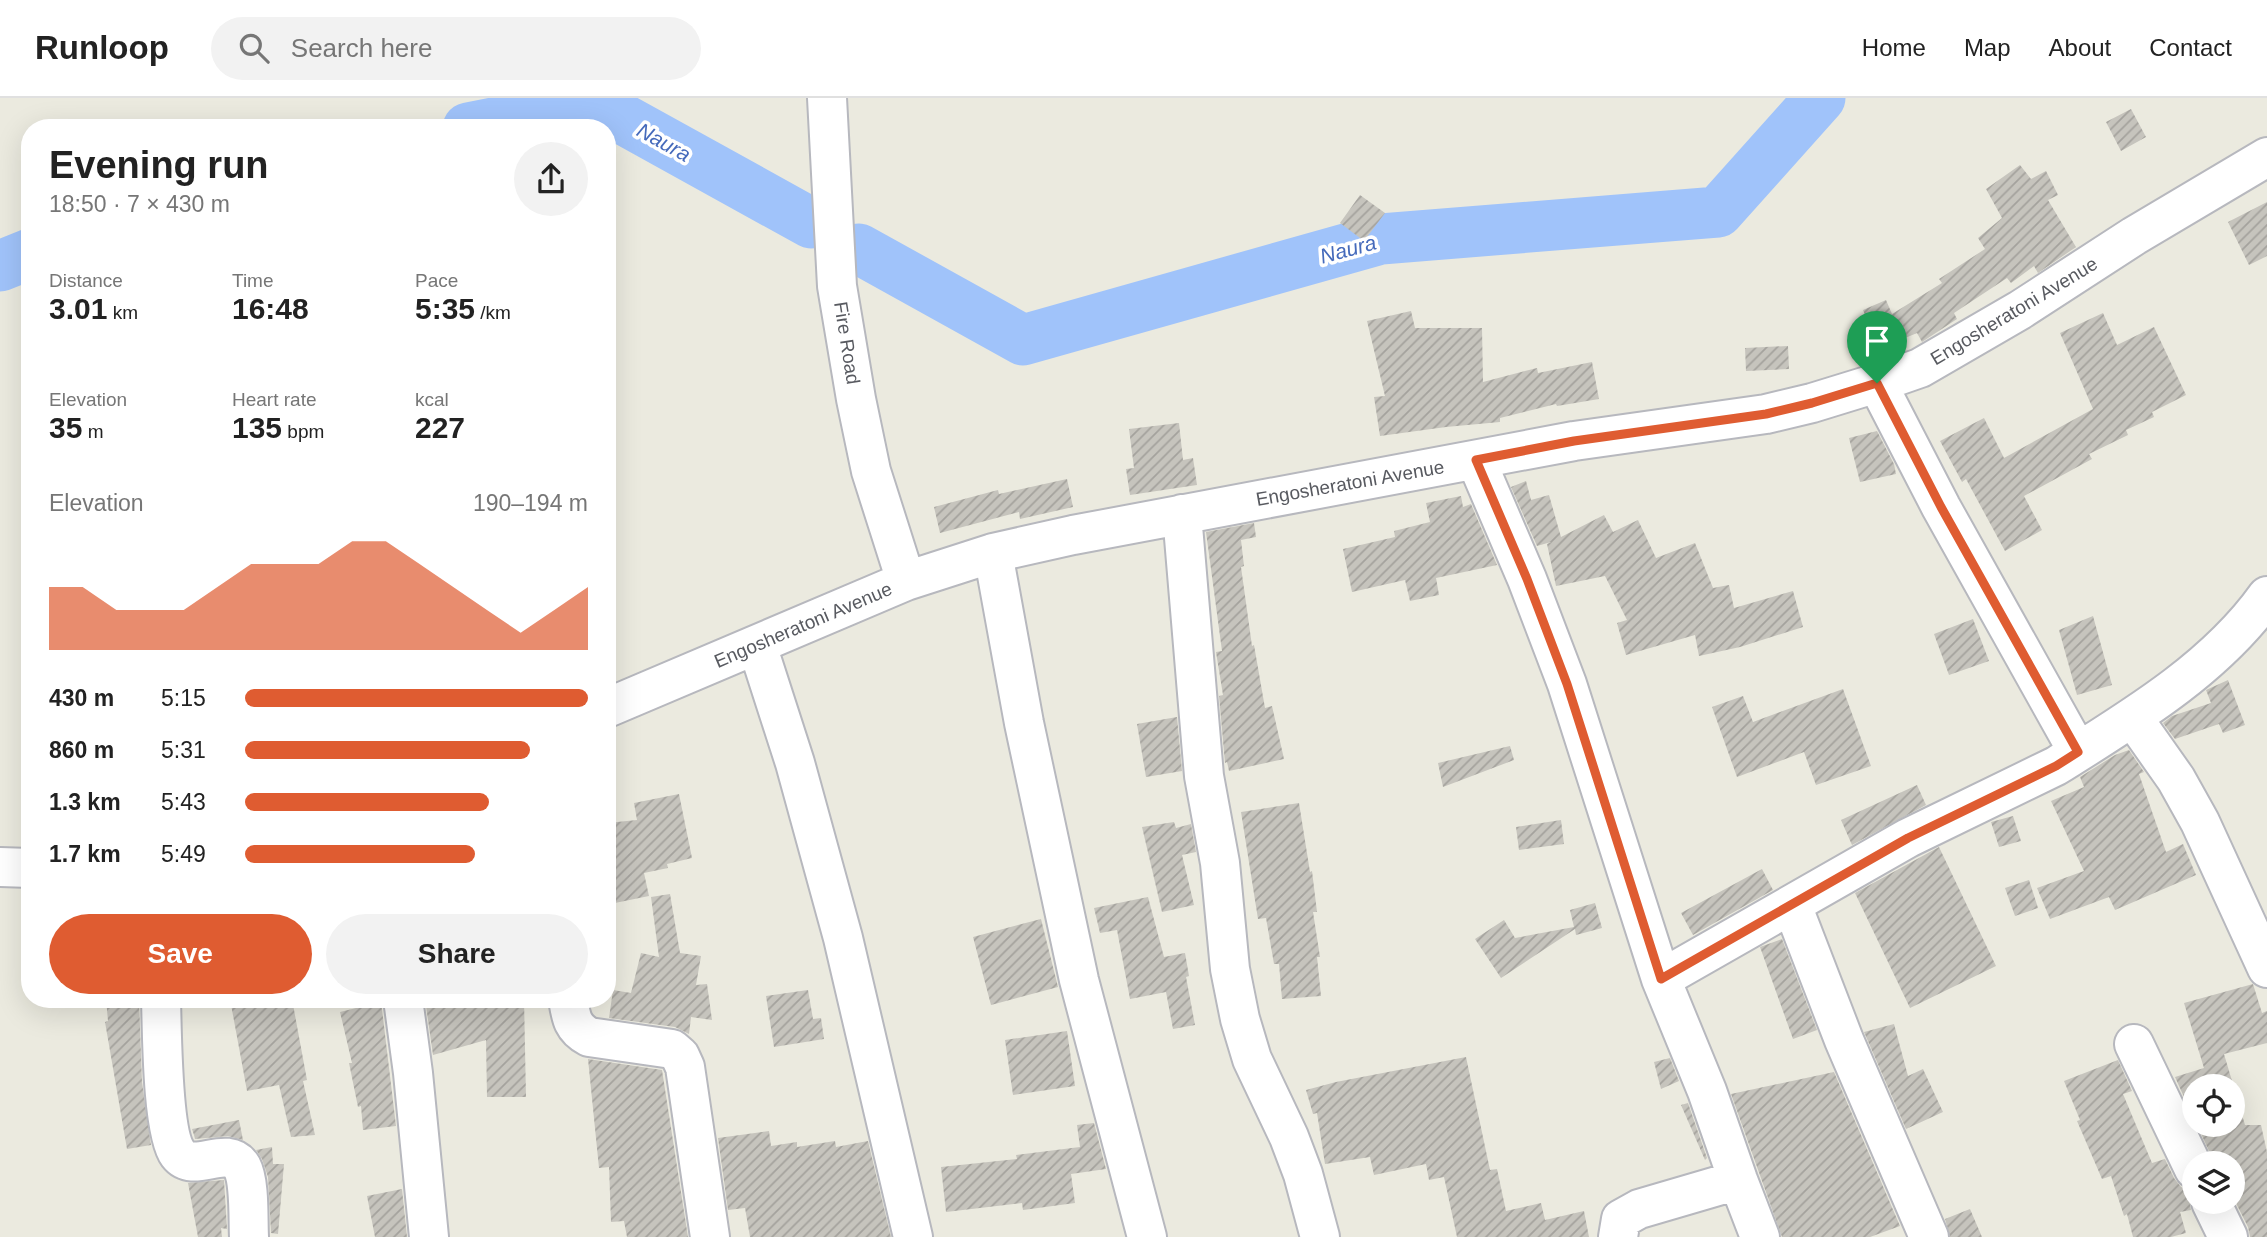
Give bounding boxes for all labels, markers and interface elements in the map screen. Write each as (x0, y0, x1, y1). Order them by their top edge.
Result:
search box (211, 17, 701, 80)
text: Runloop (35, 29, 169, 66)
icon: search (235, 29, 273, 67)
text: Search here (291, 33, 432, 63)
text: Home (1862, 34, 1926, 61)
text: Map (1964, 34, 2011, 61)
text: About (2049, 34, 2111, 61)
text: Contact (2149, 34, 2232, 61)
water label: Naura (633, 118, 695, 166)
button: share (514, 142, 588, 216)
text: Evening run (49, 144, 269, 186)
text: 18:50 · 7 × 430 m (49, 191, 230, 217)
water label: Naura (1317, 230, 1379, 268)
street label: Engosheratoni Avenue (1927, 253, 2101, 369)
text: Distance (49, 270, 123, 291)
text: Time (232, 270, 274, 291)
text: Pace (415, 270, 458, 291)
text: 3.01 (49, 292, 107, 325)
text: 16:48 (232, 292, 309, 325)
text: 5:35 (415, 292, 475, 325)
street label: Fire Road (830, 300, 864, 386)
text: km (107, 302, 138, 323)
text: /km (475, 302, 511, 323)
pin (1847, 311, 1907, 383)
icon: arrive (1858, 322, 1896, 360)
text: Elevation (49, 389, 127, 410)
text: Heart rate (232, 389, 316, 410)
text: kcal (415, 389, 449, 410)
text: 35 (49, 411, 82, 444)
text: 135 (232, 411, 282, 444)
text: 227 (415, 411, 465, 444)
text: m (82, 421, 103, 442)
text: bpm (282, 421, 324, 442)
street label: Engosheratoni Avenue (1254, 456, 1446, 510)
text: Elevation (49, 490, 144, 516)
text: 190–194 m (473, 490, 588, 516)
street label: Engosheratoni Avenue (711, 578, 895, 672)
text: 430 m (49, 685, 114, 711)
text: 5:15 (161, 685, 206, 711)
text: 860 m (49, 737, 114, 763)
text: 5:31 (161, 737, 206, 763)
text: 1.3 km (49, 789, 121, 815)
text: 5:43 (161, 789, 206, 815)
text: 1.7 km (49, 841, 121, 867)
text: 5:49 (161, 841, 206, 867)
button: Save (49, 914, 312, 994)
button: Share (326, 914, 588, 994)
map controls (2182, 1074, 2245, 1214)
button: locate (2182, 1074, 2245, 1137)
button: layers (2182, 1151, 2245, 1214)

